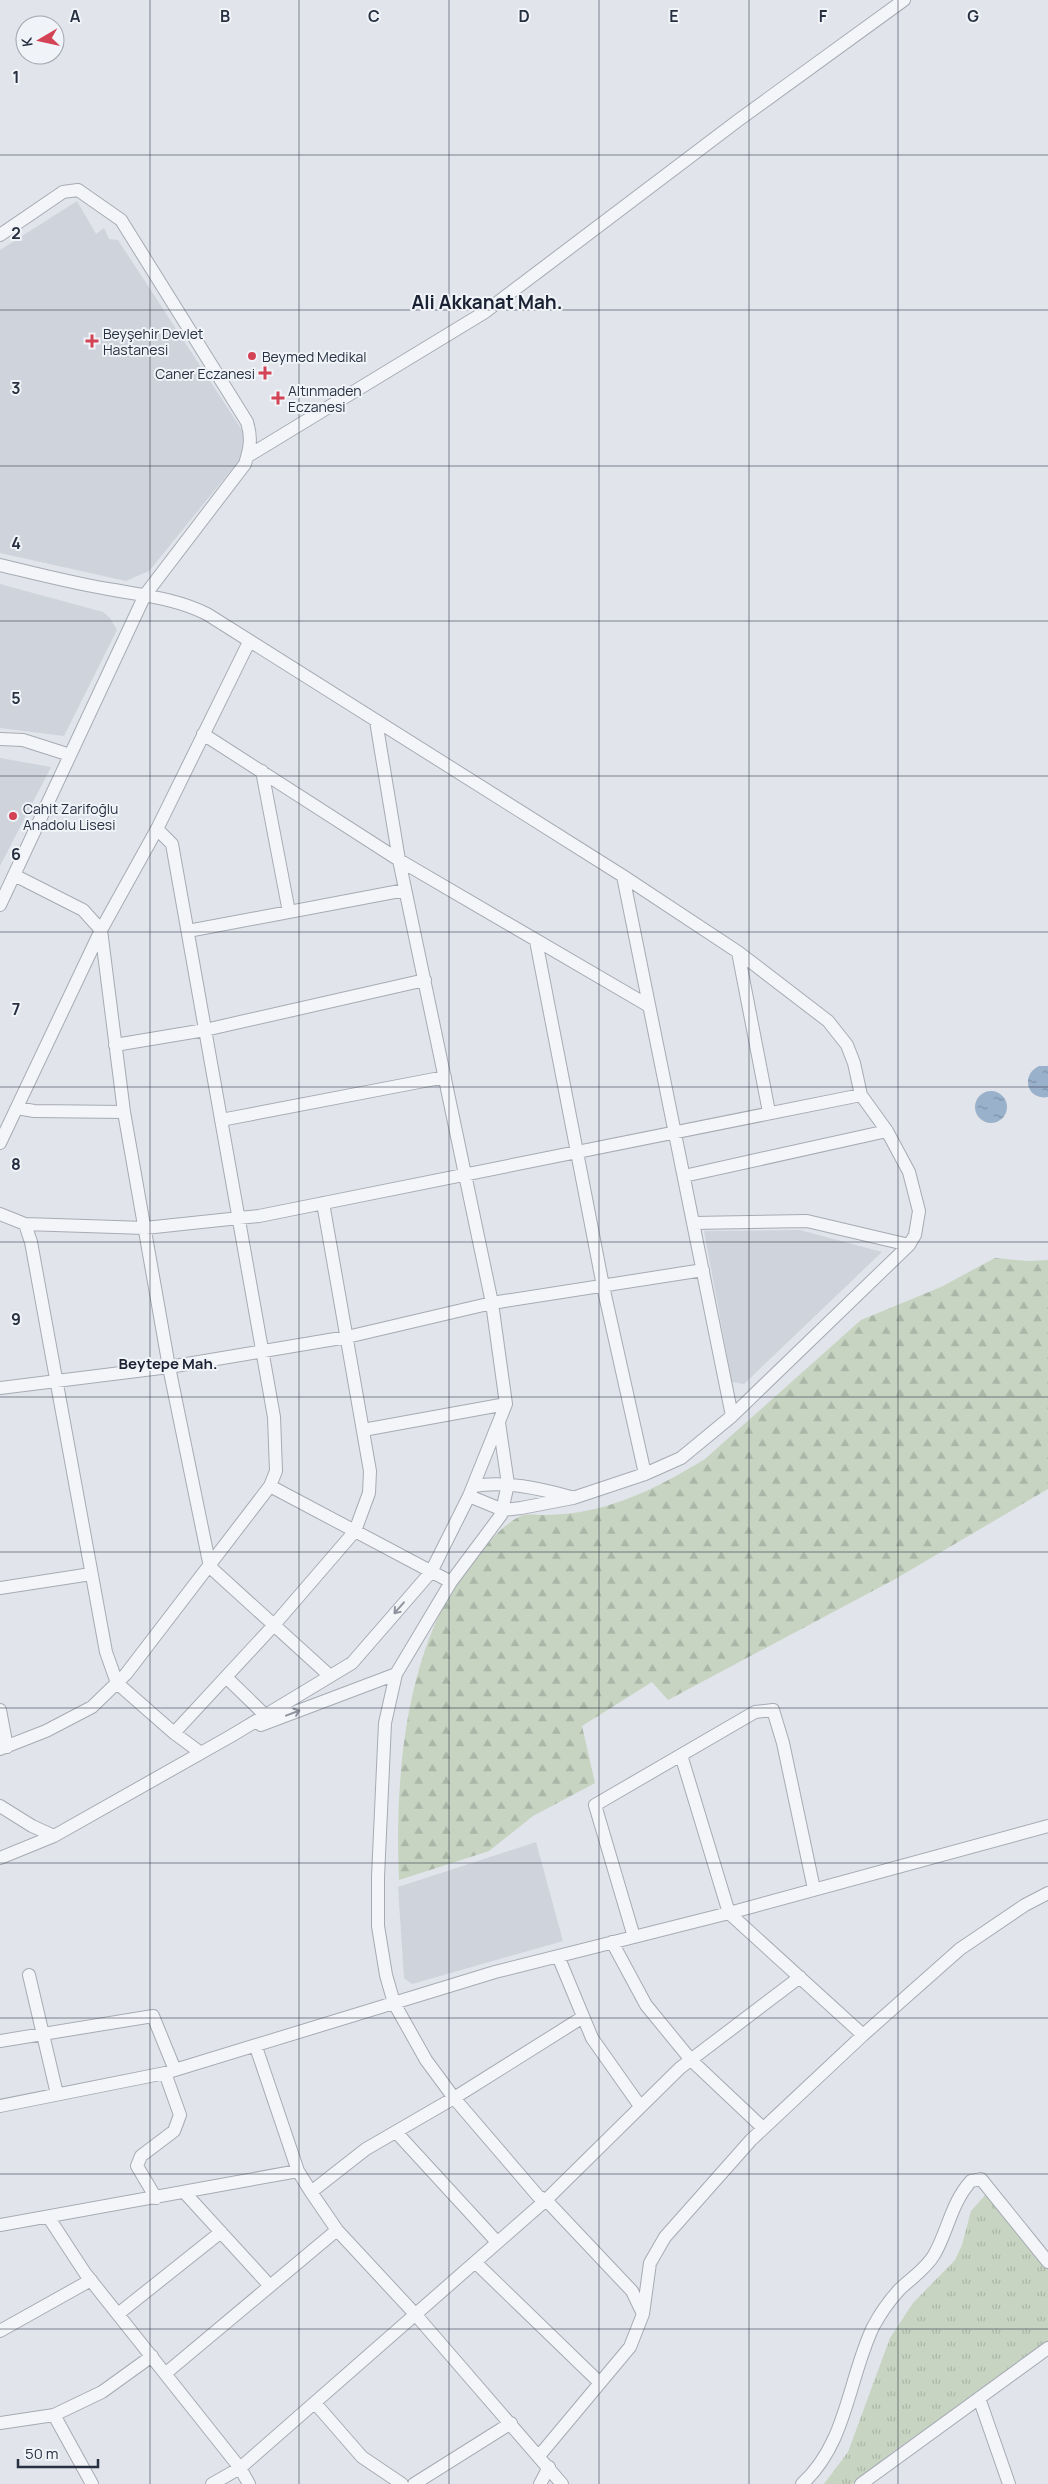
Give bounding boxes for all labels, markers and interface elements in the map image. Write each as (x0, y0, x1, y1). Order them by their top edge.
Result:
text: A (70, 5, 81, 27)
text: B (220, 5, 230, 27)
text: C (368, 5, 380, 27)
text: D (518, 5, 530, 27)
text: E (669, 5, 679, 27)
text: F (819, 5, 828, 27)
text: G (967, 5, 979, 27)
north arrow (15, 15, 65, 65)
text: K (16, 35, 37, 48)
text: 1 (12, 66, 20, 88)
text: 2 (11, 222, 21, 244)
district label: Ali Akkanat Mah. (411, 289, 563, 315)
place label: Beyşehir Devlet Hastanesi (103, 324, 204, 359)
marker: Beyşehir Devlet Hastanesi (85, 334, 99, 348)
place label: Beymed Medikal (262, 347, 367, 366)
marker: Beymed Medikal (246, 350, 258, 362)
place label: Caner Eczanesi (155, 364, 255, 383)
marker: Caner Eczanesi (259, 367, 271, 379)
text: 3 (11, 377, 21, 399)
place label: Altınmaden Eczanesi (288, 381, 362, 416)
marker: Altınmaden Eczanesi (272, 392, 284, 404)
text: 4 (11, 532, 21, 554)
text: 5 (11, 687, 21, 709)
place label: Cahit Zarifoğlu Anadolu Lisesi (23, 799, 118, 834)
marker: Cahit Zarifoğlu Anadolu Lisesi (7, 810, 19, 822)
text: 6 (11, 843, 21, 865)
text: 7 (12, 998, 20, 1020)
text: 8 (11, 1153, 21, 1175)
text: 9 (11, 1308, 21, 1330)
district label: Beytepe Mah. (119, 1353, 217, 1374)
one-way arrow (394, 1602, 405, 1615)
one-way arrow (285, 1708, 300, 1717)
scale bar (18, 2436, 98, 2468)
text: 50 m (25, 2443, 59, 2464)

